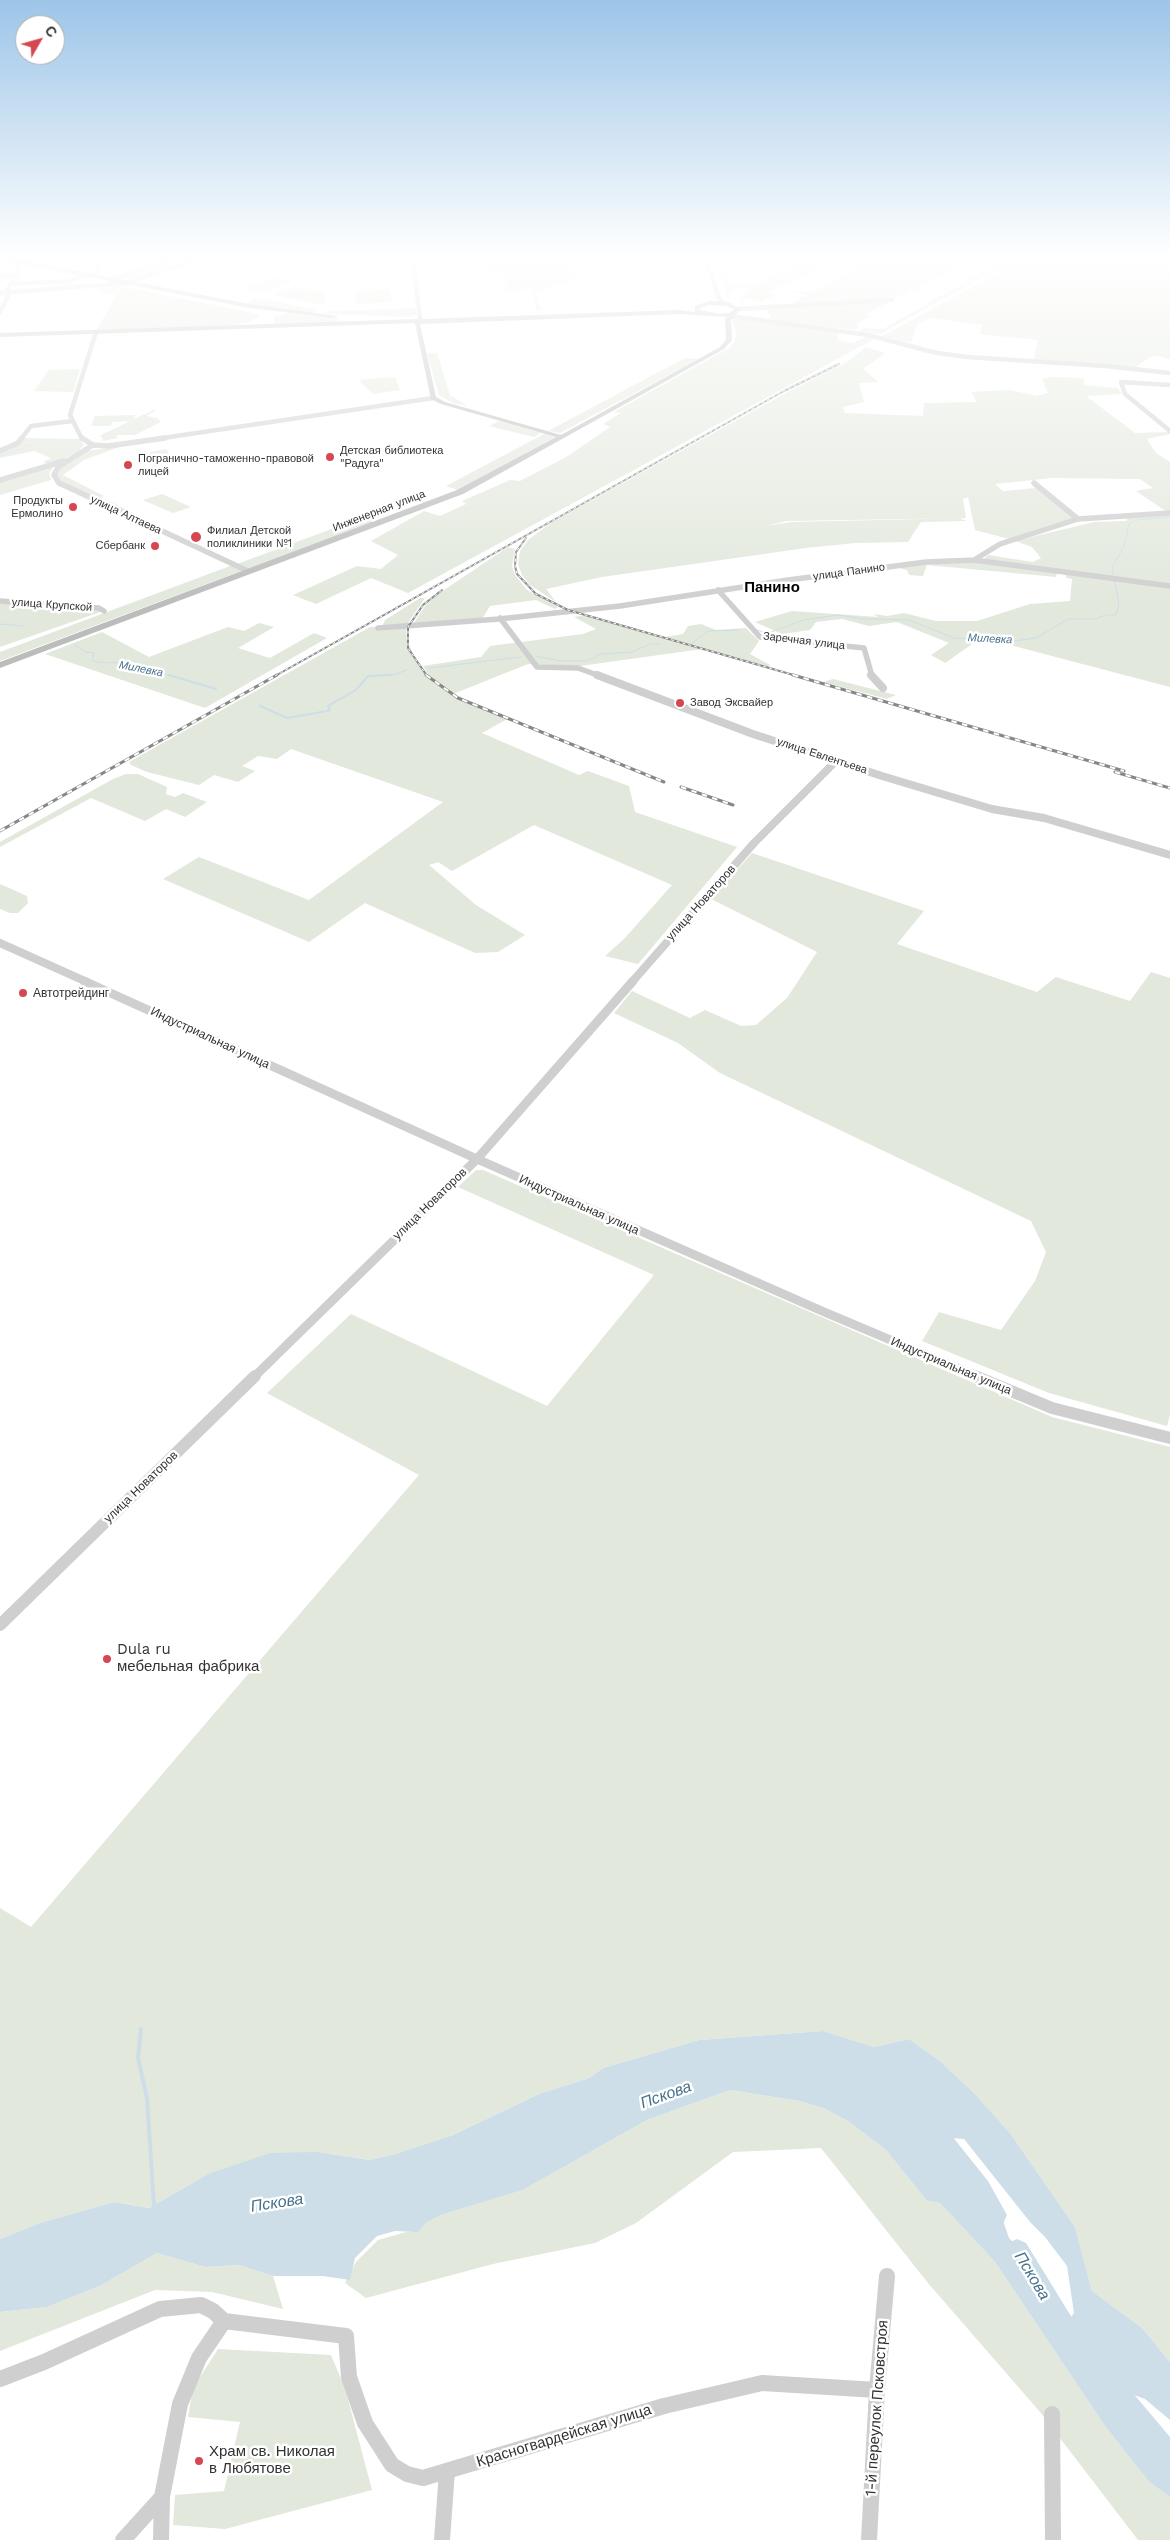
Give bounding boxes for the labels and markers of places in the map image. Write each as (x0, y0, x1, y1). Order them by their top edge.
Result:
place label: Детская библиотека "Радуга" (340, 444, 443, 470)
marker: Детская библиотека "Радуга" (324, 451, 336, 463)
place label: Погранично-таможенно-правовой лицей (138, 452, 314, 478)
marker: Погранично-таможенно-правовой лицей (122, 459, 134, 471)
place label: Продукты Ермолино (11, 494, 63, 520)
marker: Продукты Ермолино (67, 501, 79, 513)
place label: Филиал Детской поликлиники №1 (207, 524, 292, 550)
marker: Филиал Детской поликлиники №1 (189, 530, 203, 544)
place label: Сбербанк (96, 539, 145, 553)
marker: Сбербанк (149, 540, 161, 552)
place label: Завод Эксвайер (690, 696, 773, 710)
marker: Завод Эксвайер (674, 697, 686, 709)
place label: Автотрейдинг (33, 986, 109, 1000)
marker: Автотрейдинг (17, 987, 29, 999)
place label: Dula ru мебельная фабрика (117, 1641, 259, 1676)
marker: Dula ru мебельная фабрика (101, 1653, 113, 1665)
place label: Храм св. Николая в Любятове (209, 2443, 335, 2478)
marker: Храм св. Николая в Любятове (193, 2455, 205, 2467)

